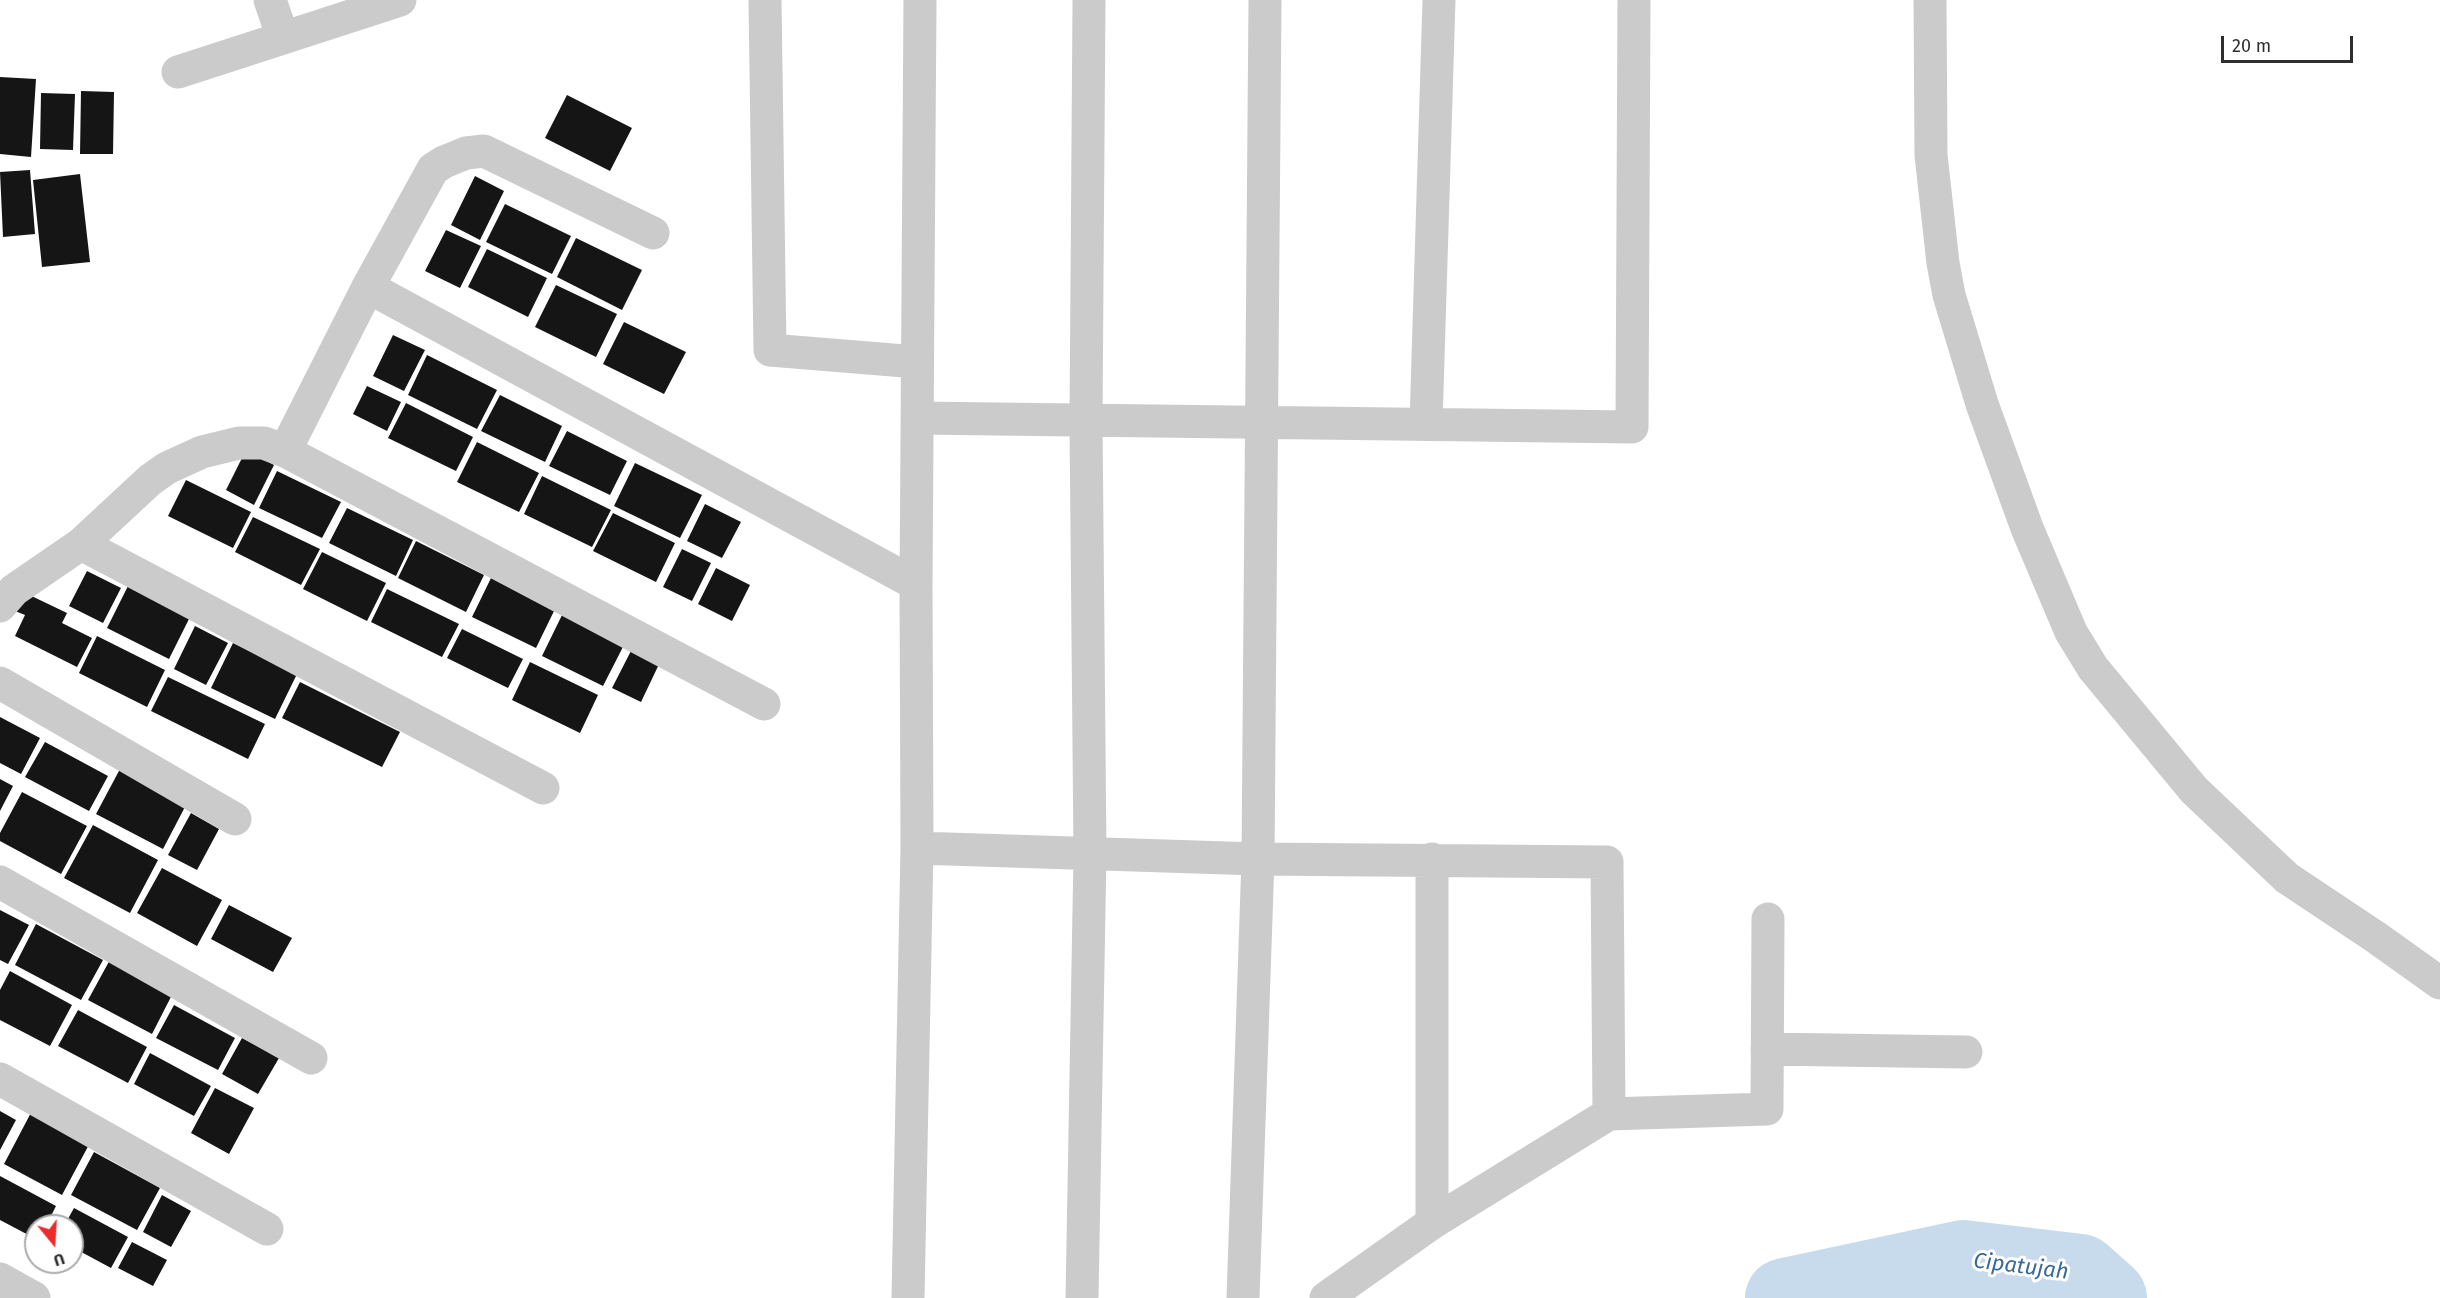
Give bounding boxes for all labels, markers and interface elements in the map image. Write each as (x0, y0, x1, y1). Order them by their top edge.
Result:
scale bar (2224, 24, 2356, 62)
text: 20 m (2232, 35, 2271, 57)
north arrow (24, 1214, 84, 1274)
water label: Cipatujah (1972, 1248, 2070, 1286)
text: U (51, 1249, 67, 1270)

